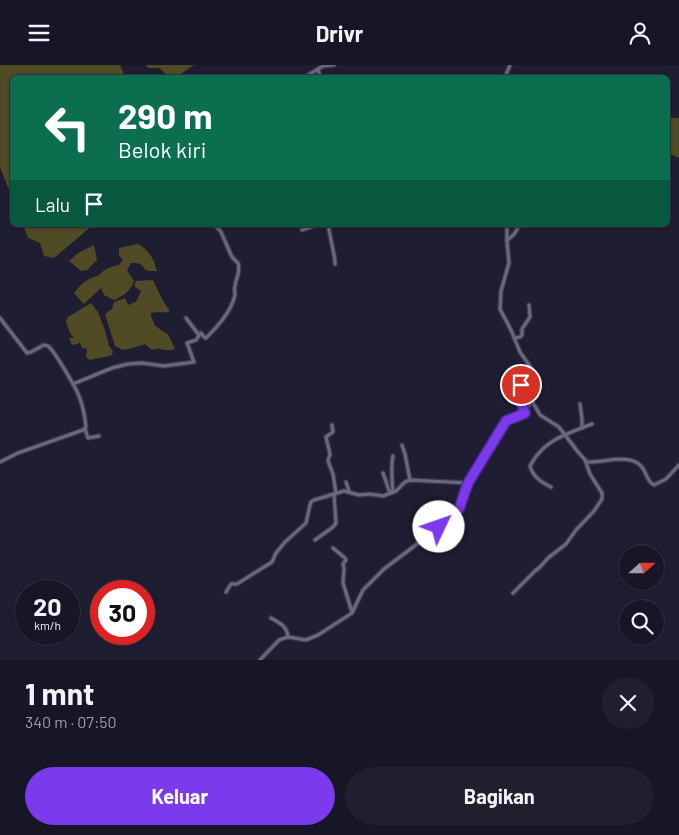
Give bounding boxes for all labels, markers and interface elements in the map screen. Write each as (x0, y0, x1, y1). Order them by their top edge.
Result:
icon: menu (25, 19, 53, 47)
icon: person (626, 19, 654, 47)
text: Drivr (316, 20, 363, 46)
text: 290 m (118, 94, 212, 136)
icon: left (35, 95, 100, 160)
text: Belok kiri (118, 136, 206, 162)
icon: arrive (80, 190, 108, 218)
text: Lalu (35, 193, 70, 216)
pin (500, 364, 542, 406)
icon: arrive (507, 371, 535, 399)
position arrow (412, 500, 464, 552)
north arrow (619, 545, 664, 590)
map controls (619, 545, 664, 645)
speed limit sign: 30 (90, 580, 155, 645)
text: 20 (33, 591, 62, 621)
button: search (619, 600, 664, 645)
text: km/h (34, 618, 61, 632)
text: 1 mnt (25, 675, 94, 711)
button: close (602, 677, 654, 729)
text: 340 m · 07:50 (25, 712, 117, 731)
button: Keluar (25, 767, 335, 825)
button: Bagikan (345, 767, 654, 825)

